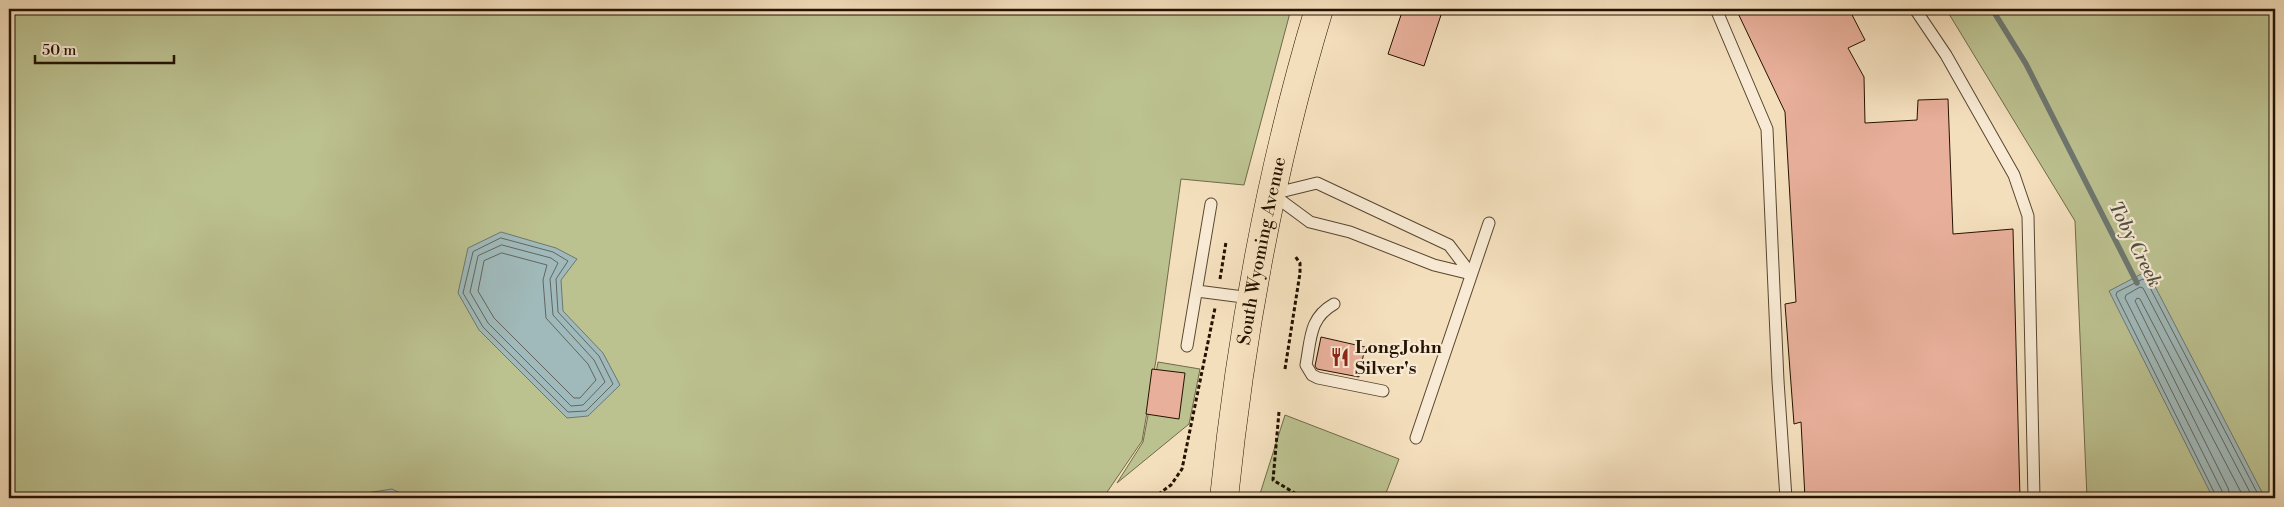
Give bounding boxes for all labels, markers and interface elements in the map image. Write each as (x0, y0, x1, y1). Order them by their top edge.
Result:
scale bar (35, 32, 174, 64)
text: 50 m (42, 41, 76, 60)
street label: South Wyoming Avenue (1232, 155, 1291, 347)
water label: Toby Creek (2103, 197, 2167, 291)
place label: Long John Silver's (1355, 336, 1442, 380)
restaurant icon: Long John Silver's (1329, 346, 1351, 368)

